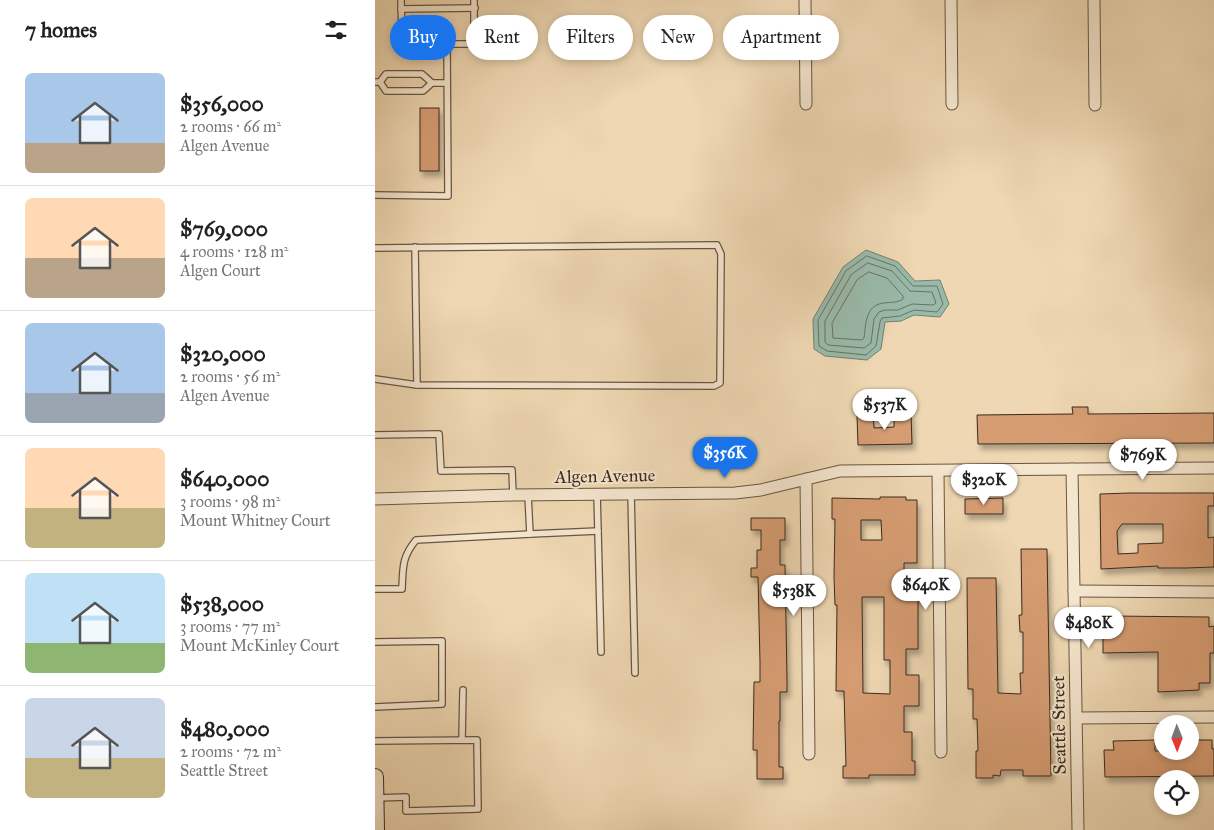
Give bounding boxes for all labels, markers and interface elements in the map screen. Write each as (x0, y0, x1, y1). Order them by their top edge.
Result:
chip: Buy (390, 15, 456, 60)
chip: Rent (466, 15, 538, 60)
chip: Filters (548, 15, 633, 60)
chip: New (643, 15, 713, 60)
chip: Apartment (723, 15, 839, 60)
icon: filters (322, 16, 350, 44)
text: 7 homes (25, 17, 97, 43)
text: $356,000 (180, 91, 264, 117)
icon: home (65, 93, 125, 153)
text: 2 rooms · 66 m² (180, 117, 281, 136)
text: Algen Avenue (180, 136, 269, 155)
text: $769,000 (180, 216, 268, 242)
icon: home (65, 218, 125, 278)
text: 4 rooms · 128 m² (180, 242, 289, 261)
text: Algen Court (180, 261, 261, 280)
text: $320,000 (180, 341, 266, 367)
icon: home (65, 343, 125, 403)
text: 2 rooms · 56 m² (180, 367, 280, 386)
text: Algen Avenue (180, 386, 269, 405)
pin: $537K (850, 388, 920, 431)
text: $537K (863, 395, 907, 414)
pin: $356K (690, 436, 760, 479)
pin: $769K (1108, 438, 1178, 481)
text: $356K (704, 443, 747, 462)
text: $769K (1120, 445, 1166, 464)
street label: Algen Avenue (554, 464, 655, 489)
pin: $320K (949, 464, 1019, 506)
text: $640,000 (180, 466, 269, 492)
icon: home (65, 468, 125, 528)
text: $320K (962, 470, 1006, 489)
text: 3 rooms · 98 m² (180, 492, 280, 511)
text: Mount Whitney Court (180, 511, 330, 530)
pin: $640K (891, 568, 961, 611)
pin: $538K (759, 574, 829, 617)
text: $640K (902, 575, 950, 594)
text: $538K (772, 581, 816, 600)
text: $538,000 (180, 591, 264, 617)
icon: home (65, 593, 125, 653)
pin: $480K (1054, 606, 1124, 649)
text: $480K (1065, 613, 1113, 632)
text: 3 rooms · 77 m² (180, 617, 280, 636)
text: Mount McKinley Court (180, 636, 339, 655)
street label: Seattle Street (1047, 675, 1071, 775)
north arrow (1154, 715, 1199, 760)
map controls (1154, 715, 1199, 815)
text: $480,000 (180, 716, 270, 742)
icon: home (65, 718, 125, 778)
text: 2 rooms · 72 m² (180, 742, 281, 761)
text: Seattle Street (180, 761, 268, 780)
button: locate (1154, 770, 1199, 815)

